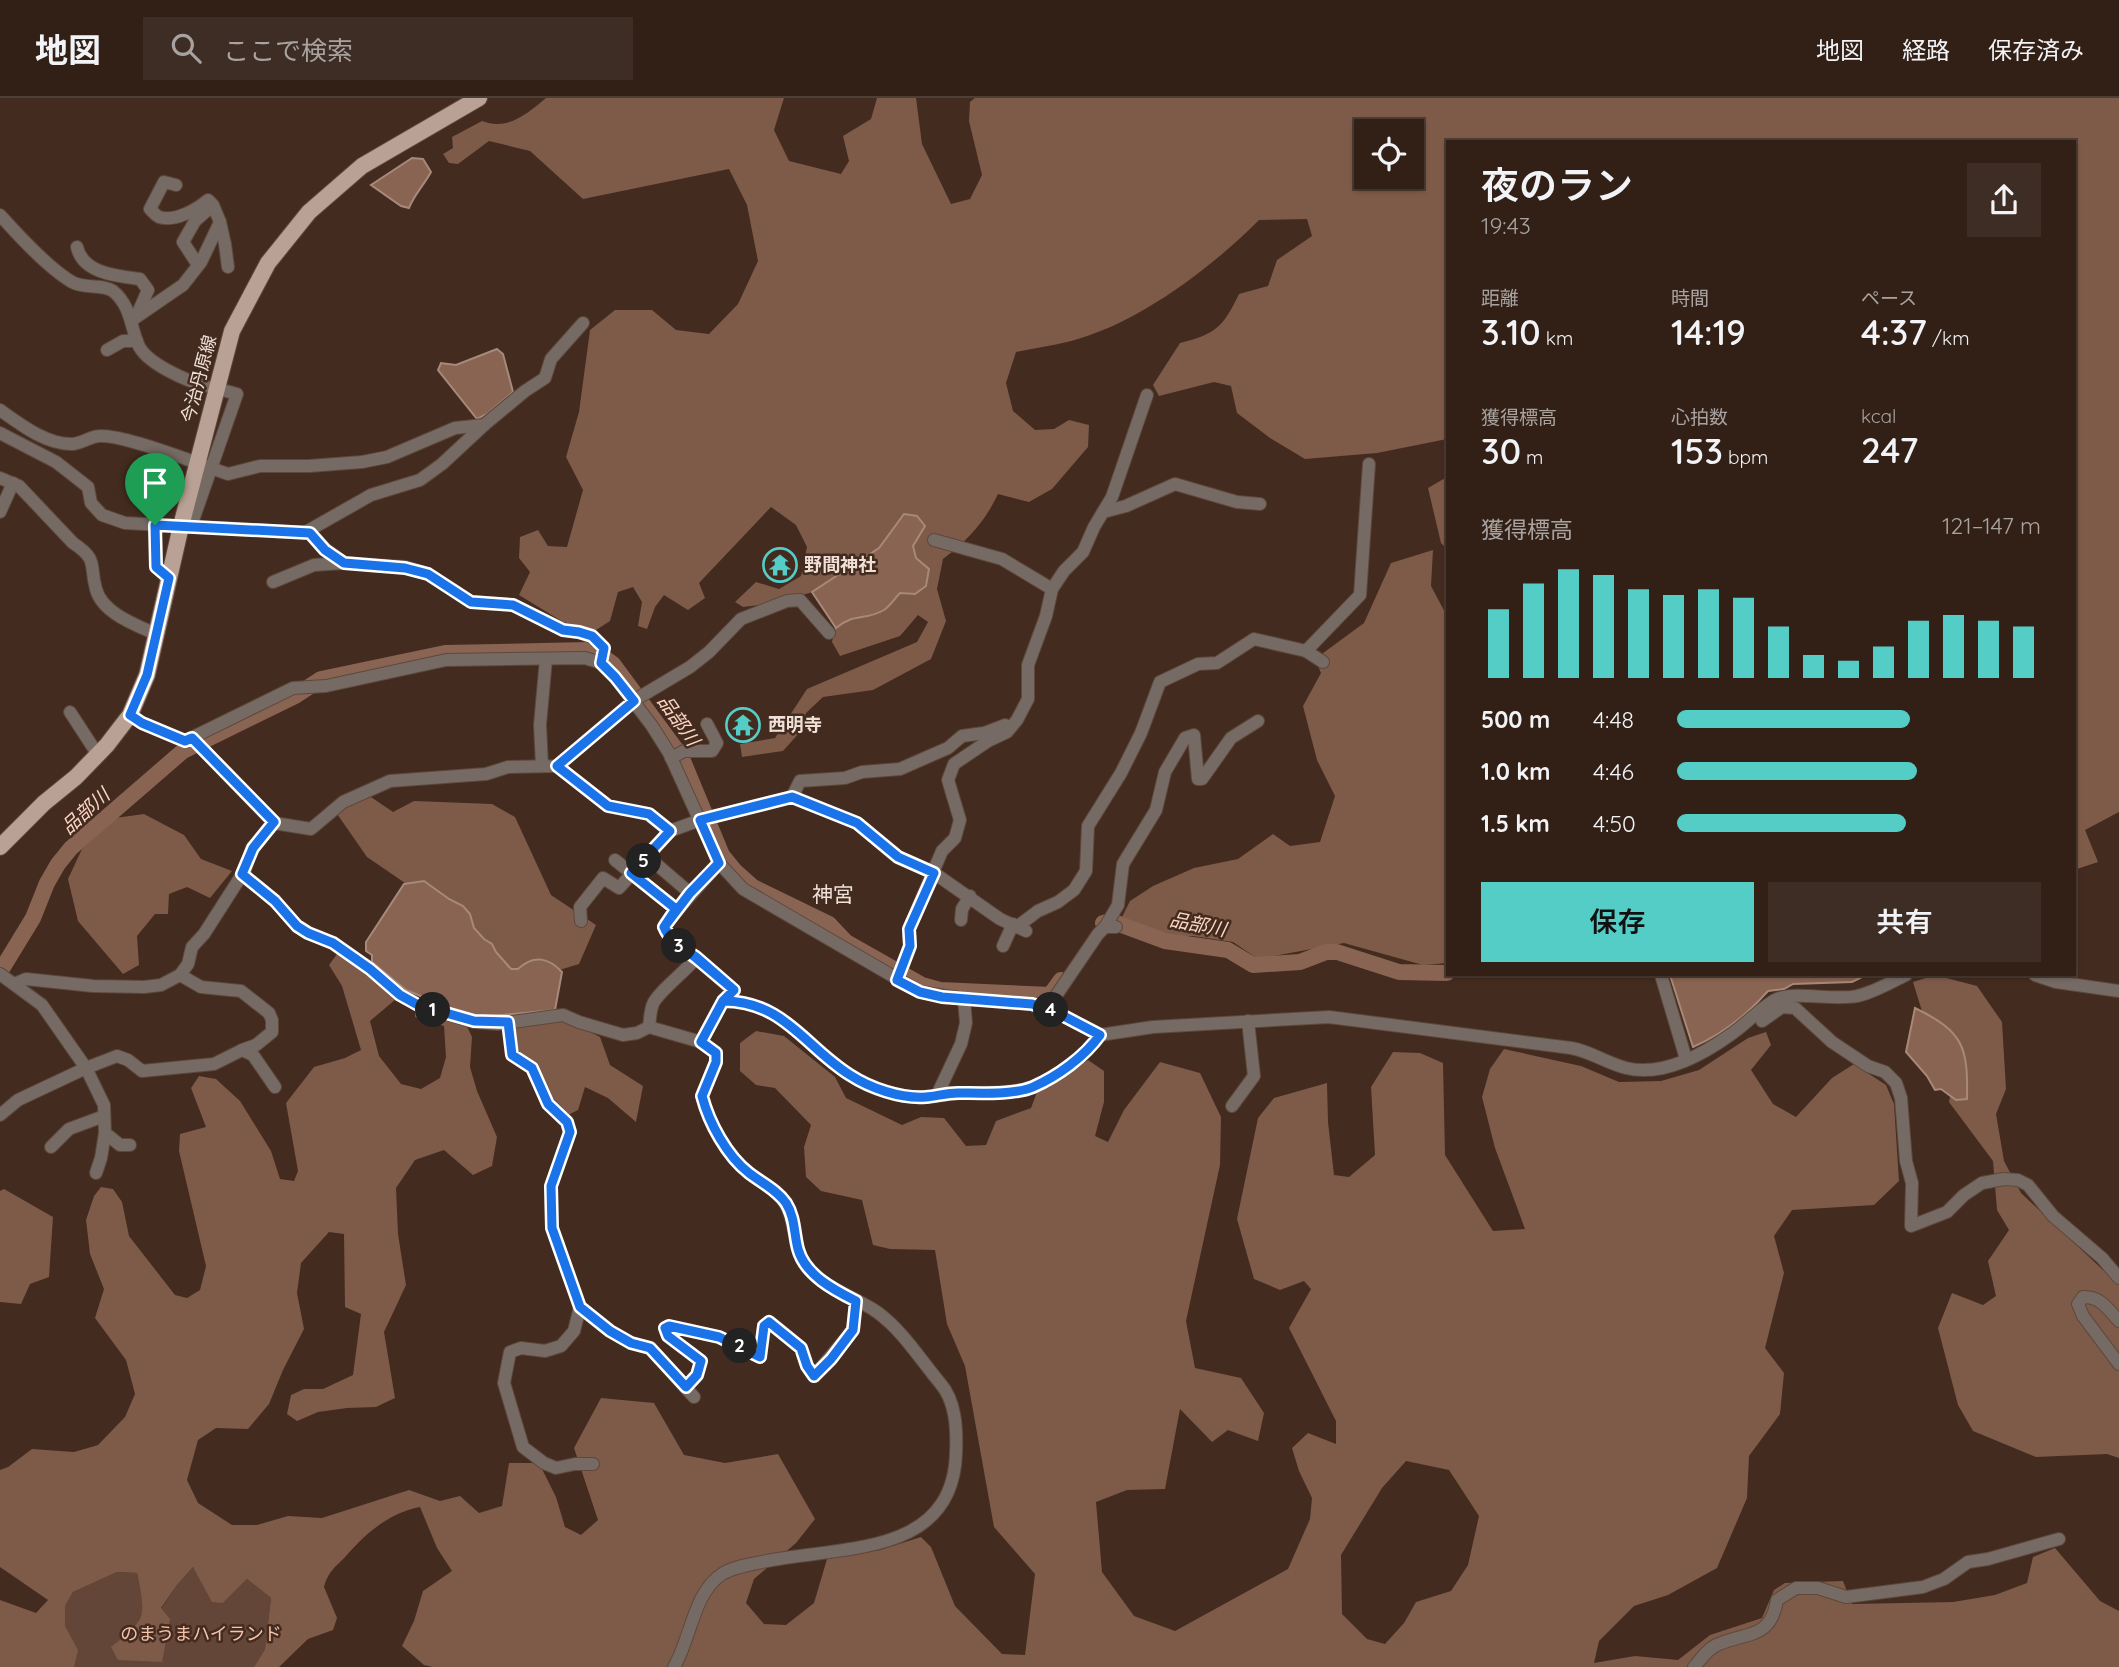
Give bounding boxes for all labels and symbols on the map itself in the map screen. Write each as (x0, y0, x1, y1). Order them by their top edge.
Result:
street label: 今治丹原線 (176, 332, 221, 425)
pin (125, 453, 185, 525)
temple icon: 野間神社 (761, 546, 799, 584)
place label: 野間神社 (804, 553, 876, 576)
water label: 品部川 (653, 690, 706, 752)
temple icon: 西明寺 (724, 706, 762, 744)
place label: 西明寺 (768, 713, 822, 736)
water label: 品部川 (56, 782, 116, 839)
pin: 5 (626, 844, 662, 878)
district label: 神宮 (812, 881, 854, 907)
water label: 品部川 (1168, 907, 1230, 942)
pin: 3 (662, 928, 696, 964)
pin: 1 (416, 992, 450, 1028)
pin: 4 (1034, 992, 1068, 1028)
pin: 2 (722, 1328, 758, 1364)
park label: のまうまハイランド (120, 1622, 282, 1645)

